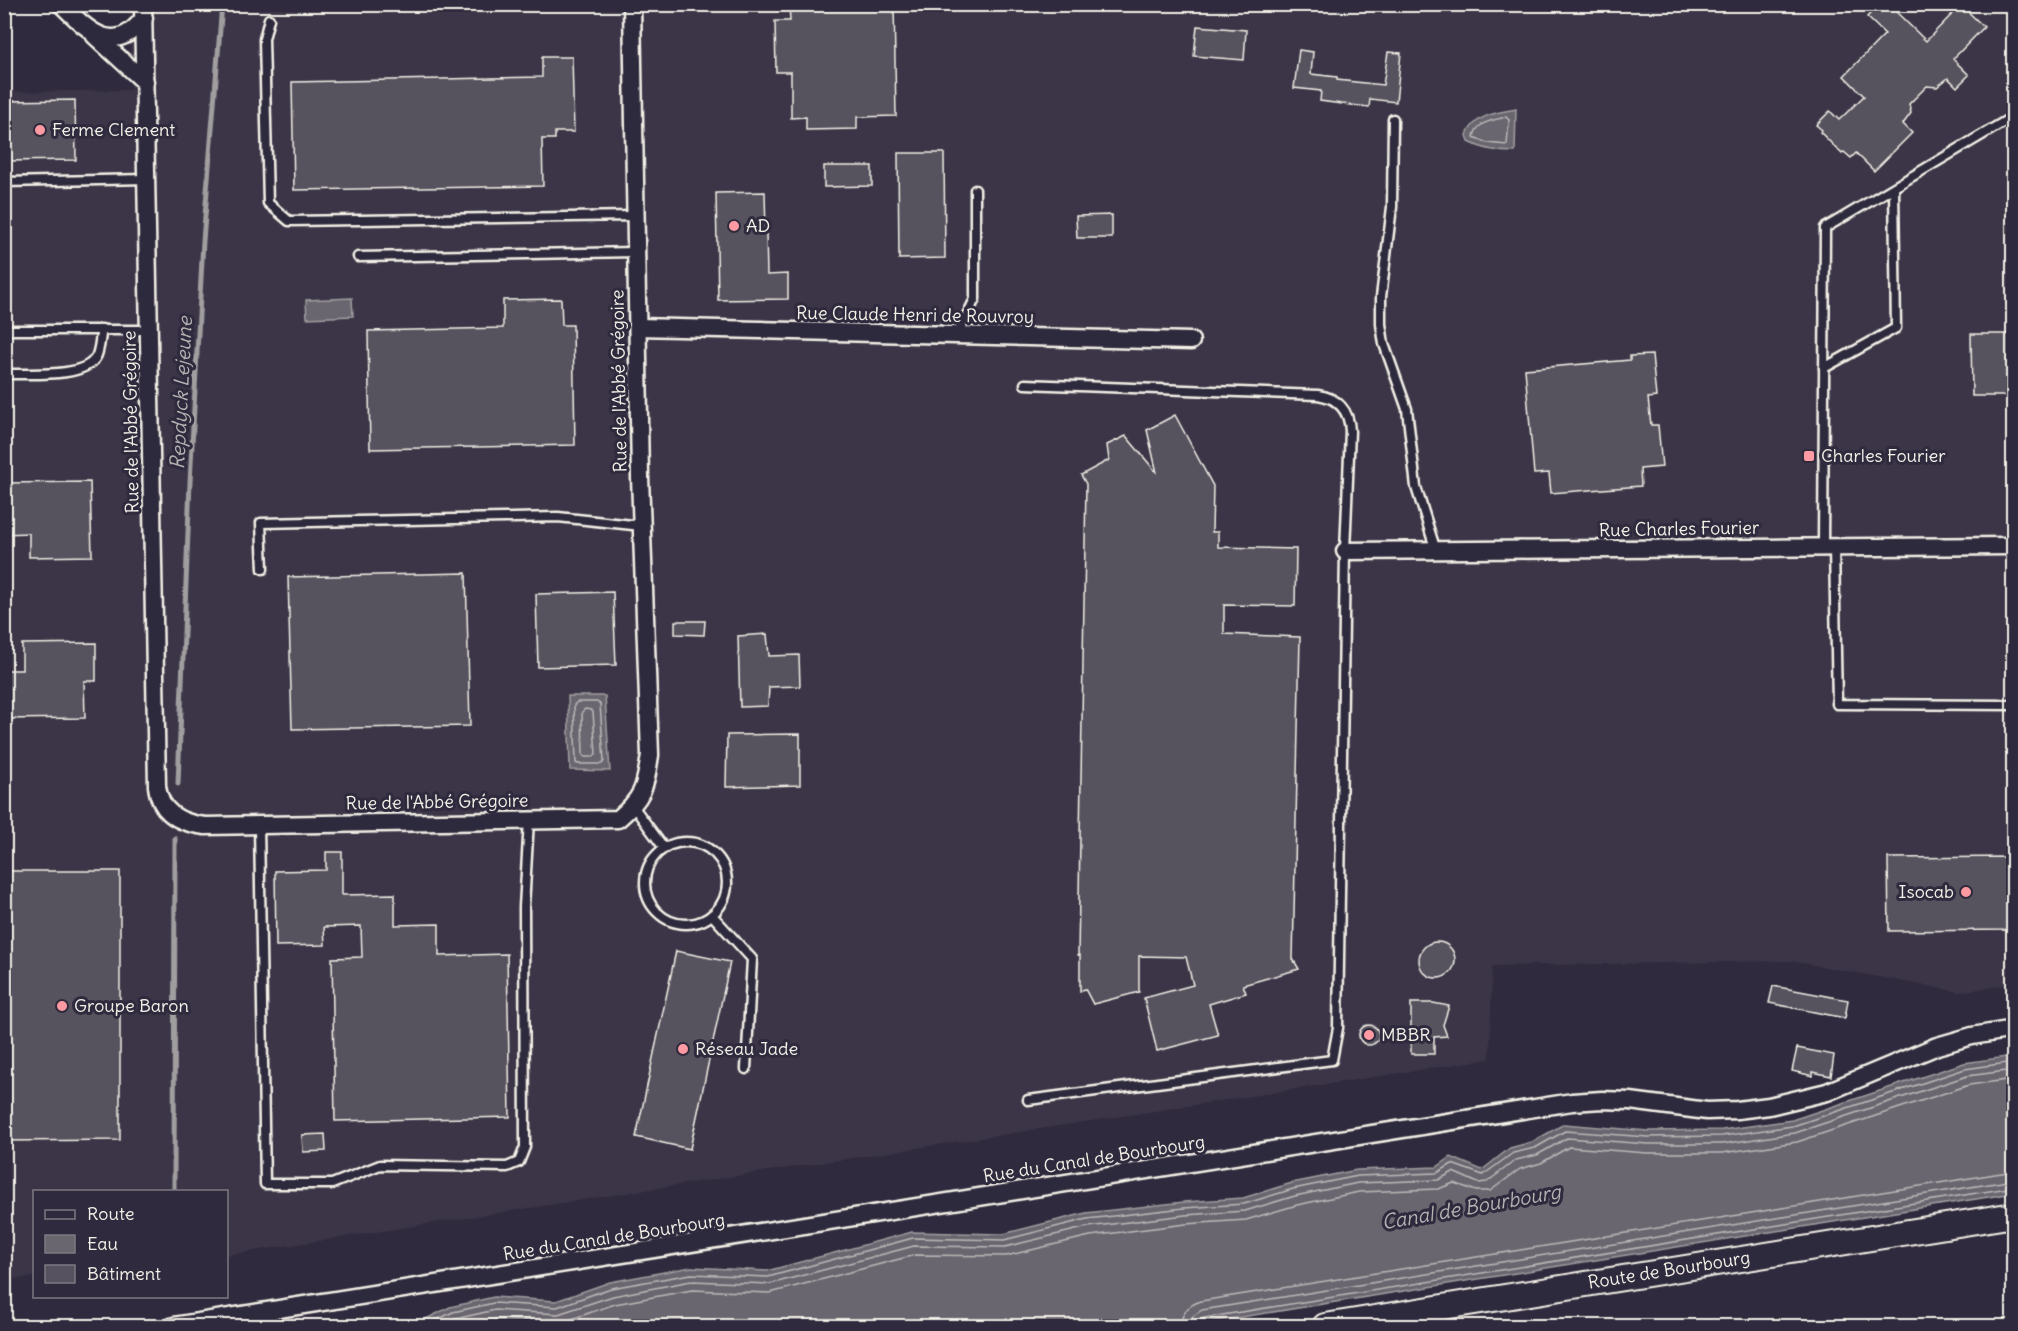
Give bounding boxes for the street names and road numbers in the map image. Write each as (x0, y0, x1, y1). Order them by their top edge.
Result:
street label: Rue de l'Abbé Grégoire (605, 289, 632, 473)
street label: Rue Claude Henri de Rouvroy (796, 301, 1034, 328)
street label: Rue de l'Abbé Grégoire (117, 330, 144, 514)
street label: Rue Charles Fourier (1599, 516, 1760, 541)
street label: Rue de l'Abbé Grégoire (345, 788, 529, 815)
street label: Rue du Canal de Bourbourg (981, 1130, 1206, 1187)
street label: Rue du Canal de Bourbourg (501, 1208, 726, 1265)
street label: Route de Bourbourg (1586, 1245, 1752, 1294)

